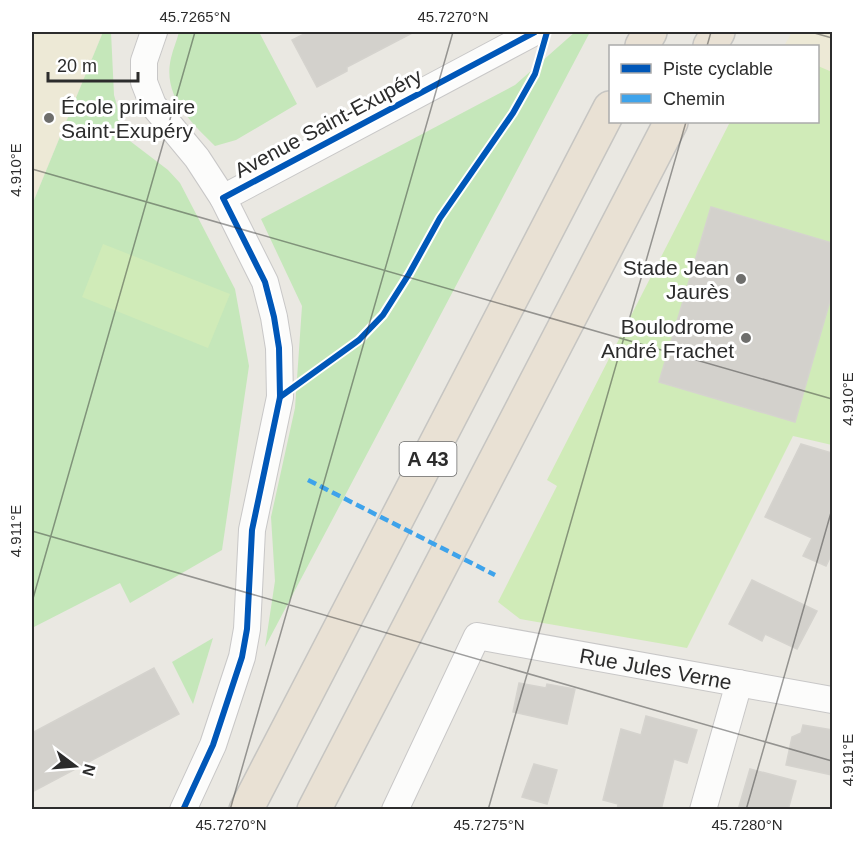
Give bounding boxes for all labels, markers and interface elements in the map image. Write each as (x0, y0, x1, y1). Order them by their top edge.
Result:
text: 45.7265°N (159, 8, 231, 25)
text: 45.7270°N (417, 8, 489, 25)
scale bar (48, 45, 138, 83)
legend (609, 45, 819, 123)
text: 20 m (57, 56, 97, 76)
text: Piste cyclable (663, 59, 773, 79)
street label: Avenue Saint-Exupéry (231, 64, 426, 182)
text: Chemin (663, 89, 725, 109)
place label: École primaire Saint-Exupéry (61, 95, 195, 142)
marker: École primaire Saint-Exupéry (42, 111, 56, 125)
text: 4.910°E (7, 143, 24, 197)
place label: Stade Jean Jaurès (623, 256, 729, 303)
marker: Stade Jean Jaurès (734, 272, 748, 286)
place label: Boulodrome André Frachet (601, 315, 734, 362)
marker: Boulodrome André Frachet (739, 331, 753, 345)
text: 4.910°E (839, 372, 856, 426)
road number: A 43 (400, 442, 456, 476)
text: 4.911°E (7, 505, 24, 557)
street label: Rue Jules Verne (578, 643, 734, 693)
text: 4.911°E (839, 734, 856, 786)
north arrow (45, 736, 105, 796)
text: N (79, 762, 99, 778)
text: 45.7270°N (195, 816, 267, 833)
text: 45.7275°N (453, 816, 525, 833)
text: 45.7280°N (711, 816, 783, 833)

